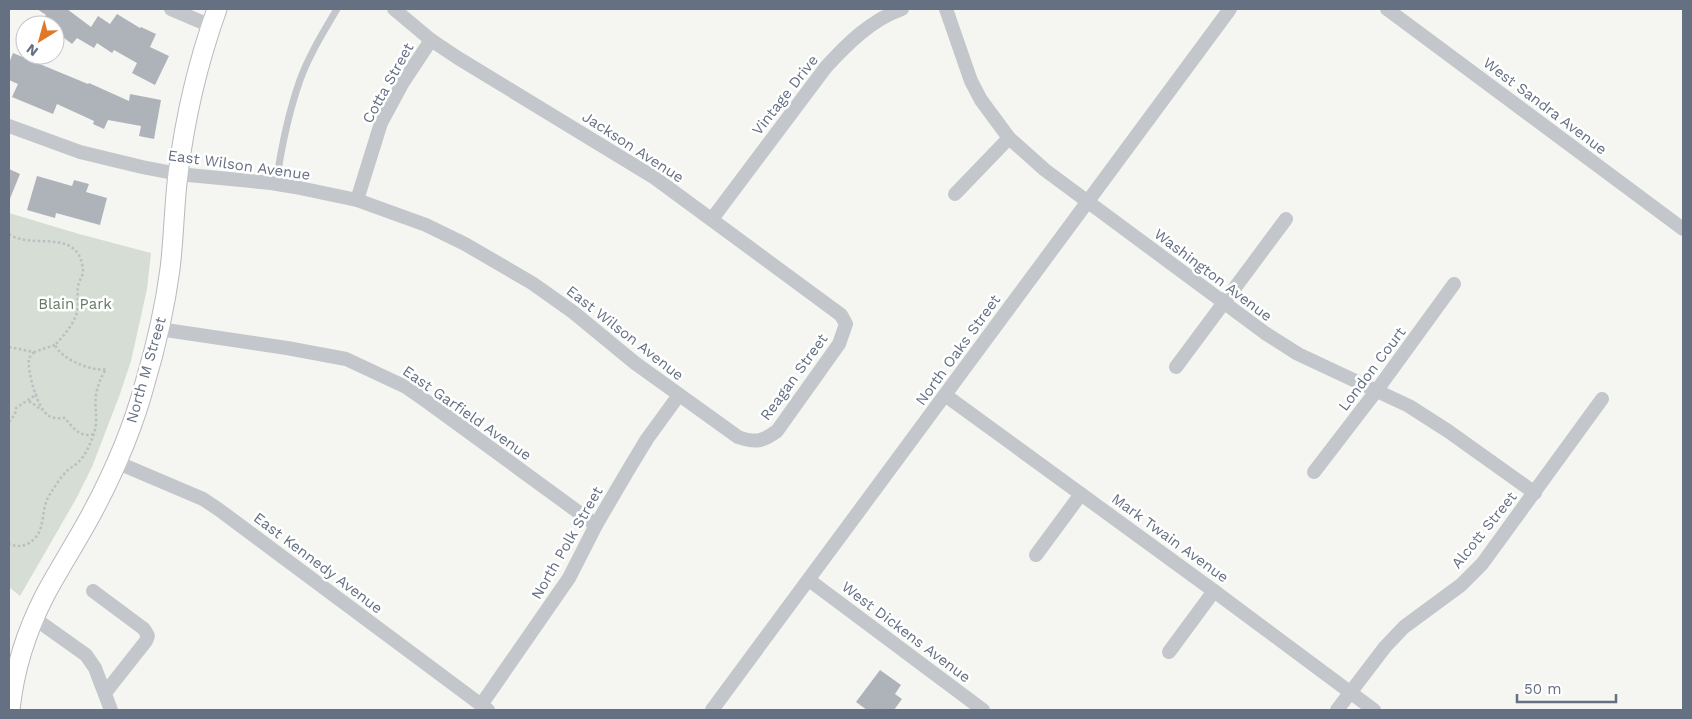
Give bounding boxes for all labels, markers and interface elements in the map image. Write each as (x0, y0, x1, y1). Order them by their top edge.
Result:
north arrow (15, 15, 65, 65)
street label: Cotta Street (359, 39, 418, 126)
text: N (23, 41, 41, 60)
street label: Vintage Drive (748, 51, 822, 139)
street label: West Sandra Avenue (1480, 54, 1610, 158)
street label: Jackson Avenue (579, 108, 687, 186)
street label: East Wilson Avenue (167, 146, 311, 184)
street label: Washington Avenue (1151, 225, 1275, 325)
street label: East Wilson Avenue (563, 282, 687, 384)
street label: North Oaks Street (912, 291, 1005, 409)
park label: Blain Park (38, 295, 112, 313)
street label: North M Street (122, 314, 170, 425)
street label: London Court (1335, 323, 1410, 414)
street label: Reagan Street (756, 330, 832, 424)
street label: East Garfield Avenue (399, 362, 535, 464)
street label: North Polk Street (527, 483, 607, 603)
street label: Alcott Street (1448, 487, 1521, 572)
street label: Mark Twain Avenue (1108, 490, 1232, 586)
street label: East Kennedy Avenue (250, 509, 386, 617)
street label: West Dickens Avenue (838, 578, 974, 686)
scale bar (1517, 672, 1616, 704)
text: 50 m (1524, 680, 1561, 698)

